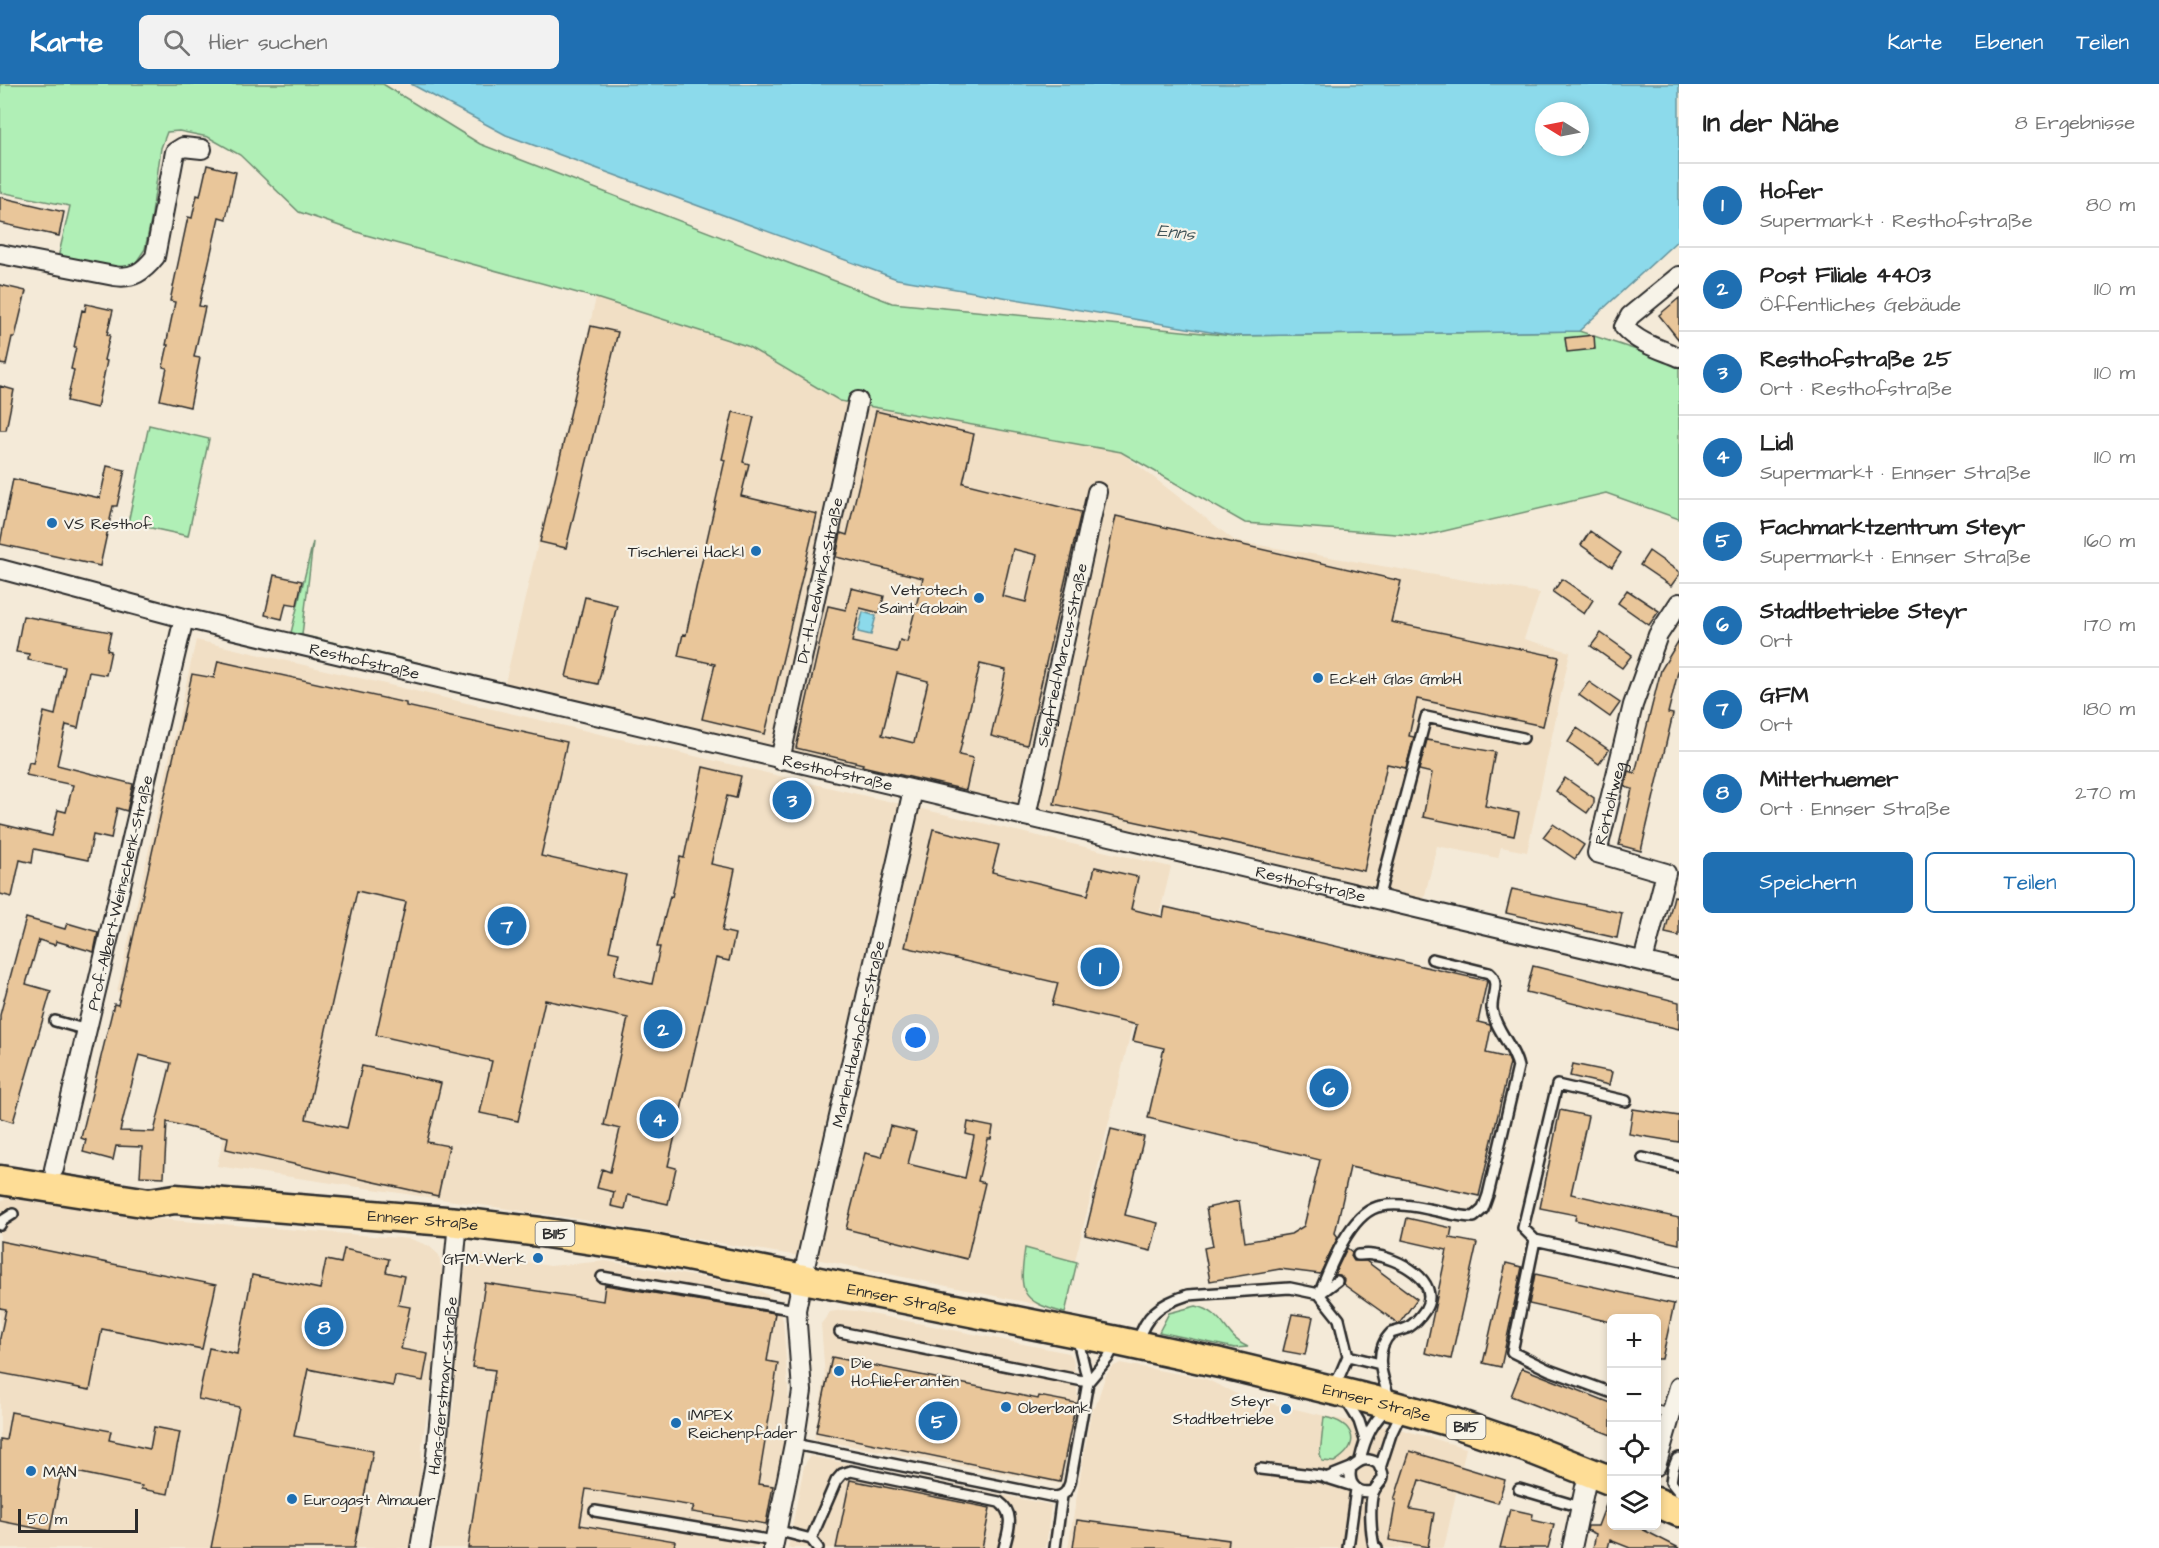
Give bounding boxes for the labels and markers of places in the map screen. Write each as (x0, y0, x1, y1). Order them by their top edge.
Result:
place label: VS Resthof (64, 513, 152, 535)
marker: VS Resthof (45, 516, 59, 530)
place label: Tischlerei Hackl (628, 541, 744, 563)
marker: Tischlerei Hackl (749, 544, 763, 558)
place label: Vetrotech Saint-Gobain (879, 579, 967, 619)
marker: Vetrotech Saint-Gobain (972, 591, 986, 605)
place label: Eckelt Glas GmbH (1330, 668, 1462, 690)
marker: Eckelt Glas GmbH (1311, 671, 1325, 685)
pin: 3 (772, 778, 812, 822)
pin: 7 (488, 904, 526, 948)
pin: 1 (1080, 944, 1120, 990)
pin: 2 (644, 1006, 682, 1052)
pin: 6 (1310, 1066, 1348, 1110)
pin: 4 (640, 1096, 678, 1142)
place label: GFM-Werk (443, 1248, 526, 1270)
marker: GFM-Werk (531, 1251, 545, 1265)
pin: 8 (304, 1304, 344, 1350)
place label: Die Hoflieferanten (851, 1352, 959, 1392)
marker: Die Hoflieferanten (832, 1364, 846, 1378)
place label: Steyr Stadtbetriebe (1173, 1390, 1274, 1430)
place label: Oberbank (1018, 1397, 1090, 1419)
pin: 5 (918, 1398, 958, 1444)
marker: Oberbank (999, 1400, 1013, 1414)
marker: Steyr Stadtbetriebe (1279, 1402, 1293, 1416)
place label: IMPEX Reichenpfader (688, 1404, 798, 1444)
marker: IMPEX Reichenpfader (669, 1416, 683, 1430)
place label: MAN (43, 1461, 77, 1483)
marker: MAN (24, 1464, 38, 1478)
place label: Eurogast Almauer (304, 1489, 436, 1512)
marker: Eurogast Almauer (285, 1492, 299, 1506)

